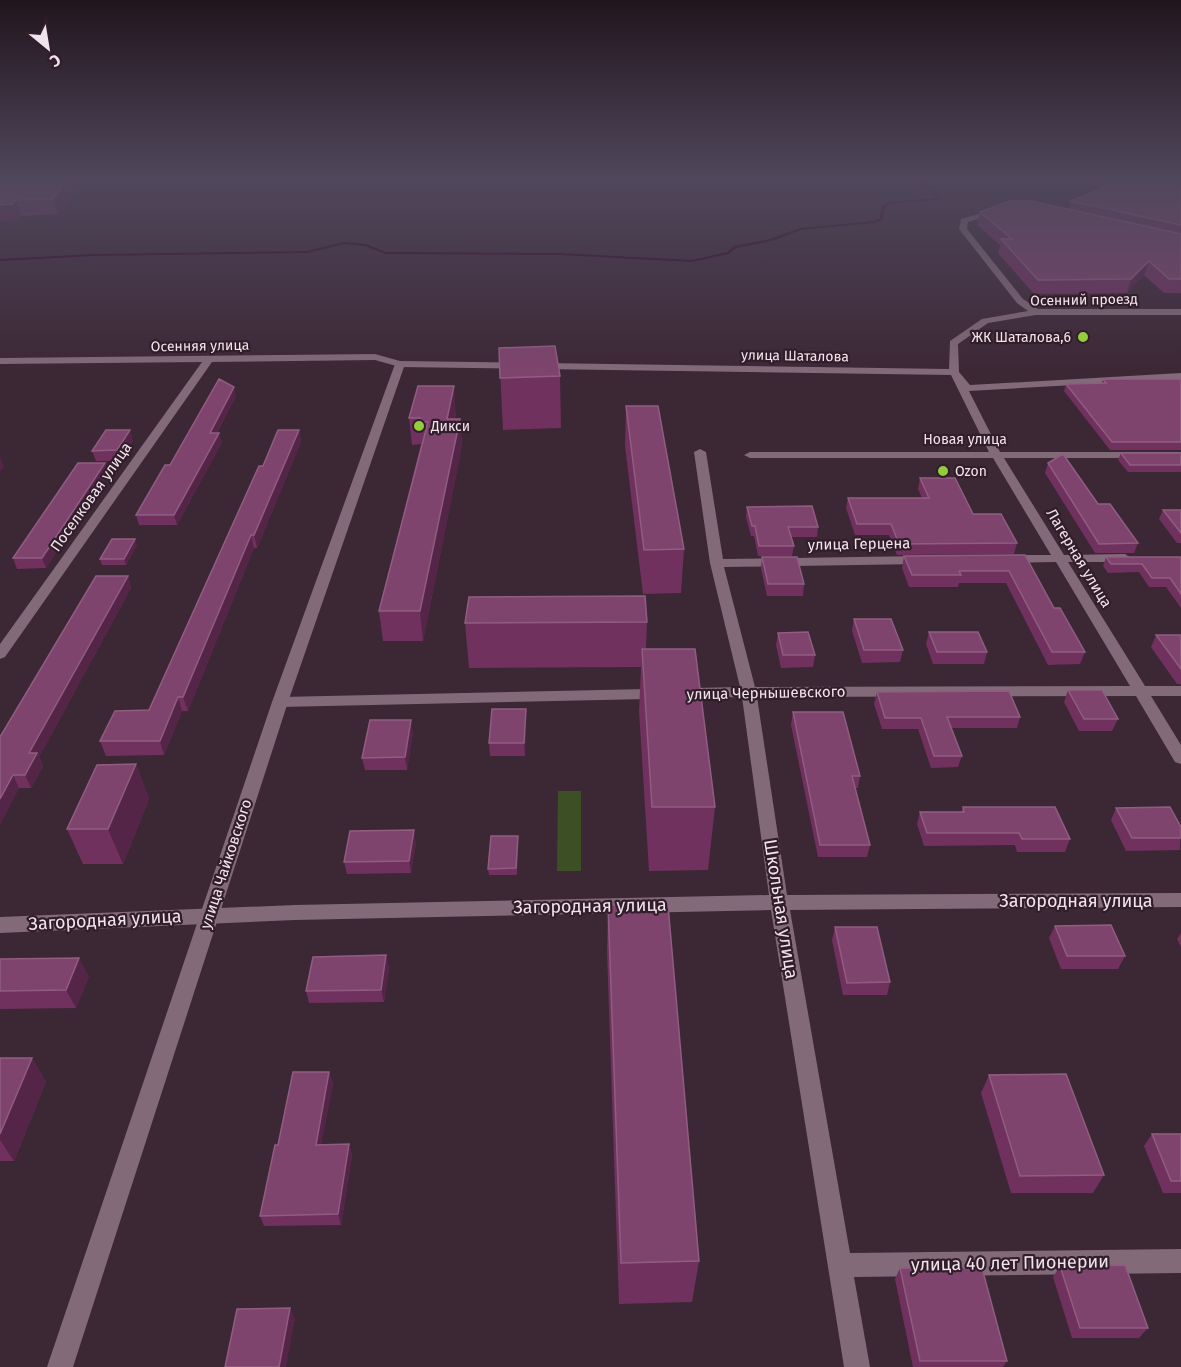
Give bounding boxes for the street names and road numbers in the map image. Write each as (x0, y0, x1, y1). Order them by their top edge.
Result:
street label: Осенний проезд (1030, 291, 1138, 309)
street label: Осенняя улица (151, 337, 249, 355)
street label: улица Шаталова (741, 347, 849, 365)
street label: Новая улица (923, 431, 1007, 448)
street label: Поселковая улица (47, 439, 135, 555)
street label: Лагерная улица (1042, 505, 1116, 611)
street label: улица Герцена (807, 534, 911, 554)
street label: улица Чернышевского (686, 683, 846, 703)
street label: улица Чайковского (197, 797, 255, 931)
street label: Школьная улица (759, 838, 803, 980)
street label: Загородная улица (999, 890, 1153, 912)
street label: Загородная улица (513, 894, 667, 918)
street label: Загородная улица (28, 905, 182, 935)
street label: улица 40 лет Пионерии (911, 1250, 1109, 1276)

